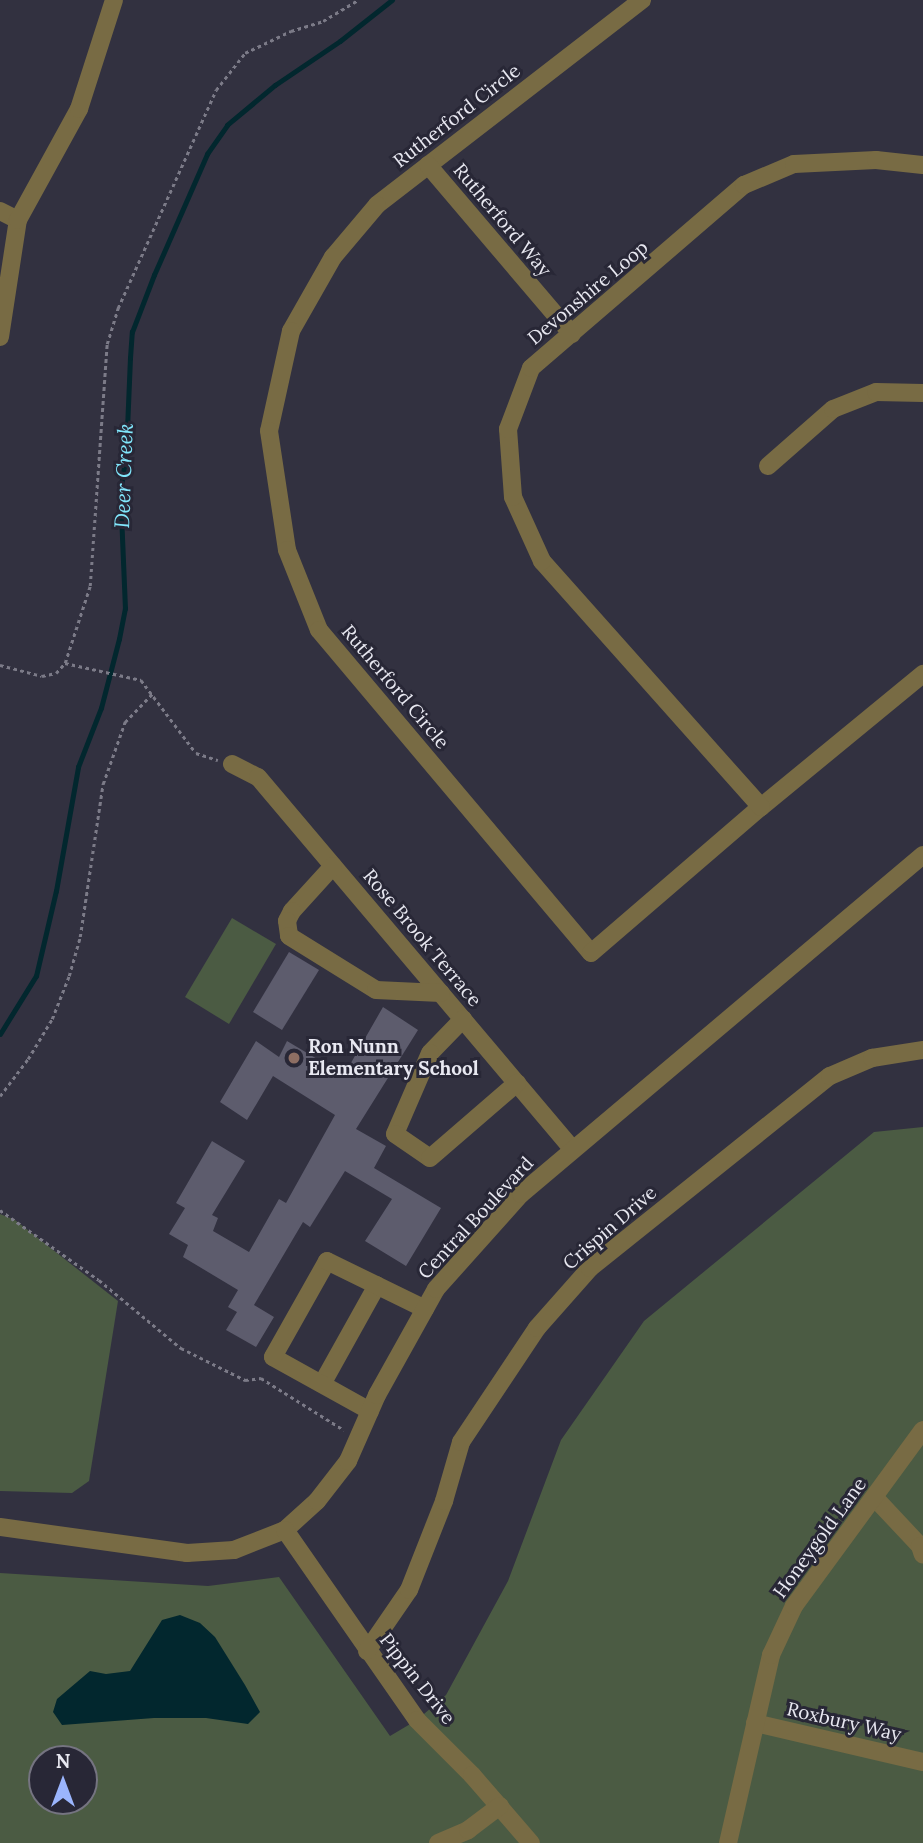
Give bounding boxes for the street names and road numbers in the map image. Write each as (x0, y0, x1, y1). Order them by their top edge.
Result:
street label: Rutherford Circle (389, 59, 525, 173)
street label: Rutherford Way (448, 159, 556, 281)
street label: Devonshire Loop (523, 236, 653, 350)
street label: Rutherford Circle (337, 620, 453, 754)
street label: Rose Brook Terrace (358, 865, 486, 1011)
street label: Central Boulevard (414, 1152, 538, 1284)
street label: Crispin Drive (559, 1181, 661, 1275)
street label: Honeygold Lane (769, 1473, 871, 1603)
street label: Pippin Drive (374, 1629, 460, 1729)
street label: Roxbury Way (785, 1698, 903, 1746)

